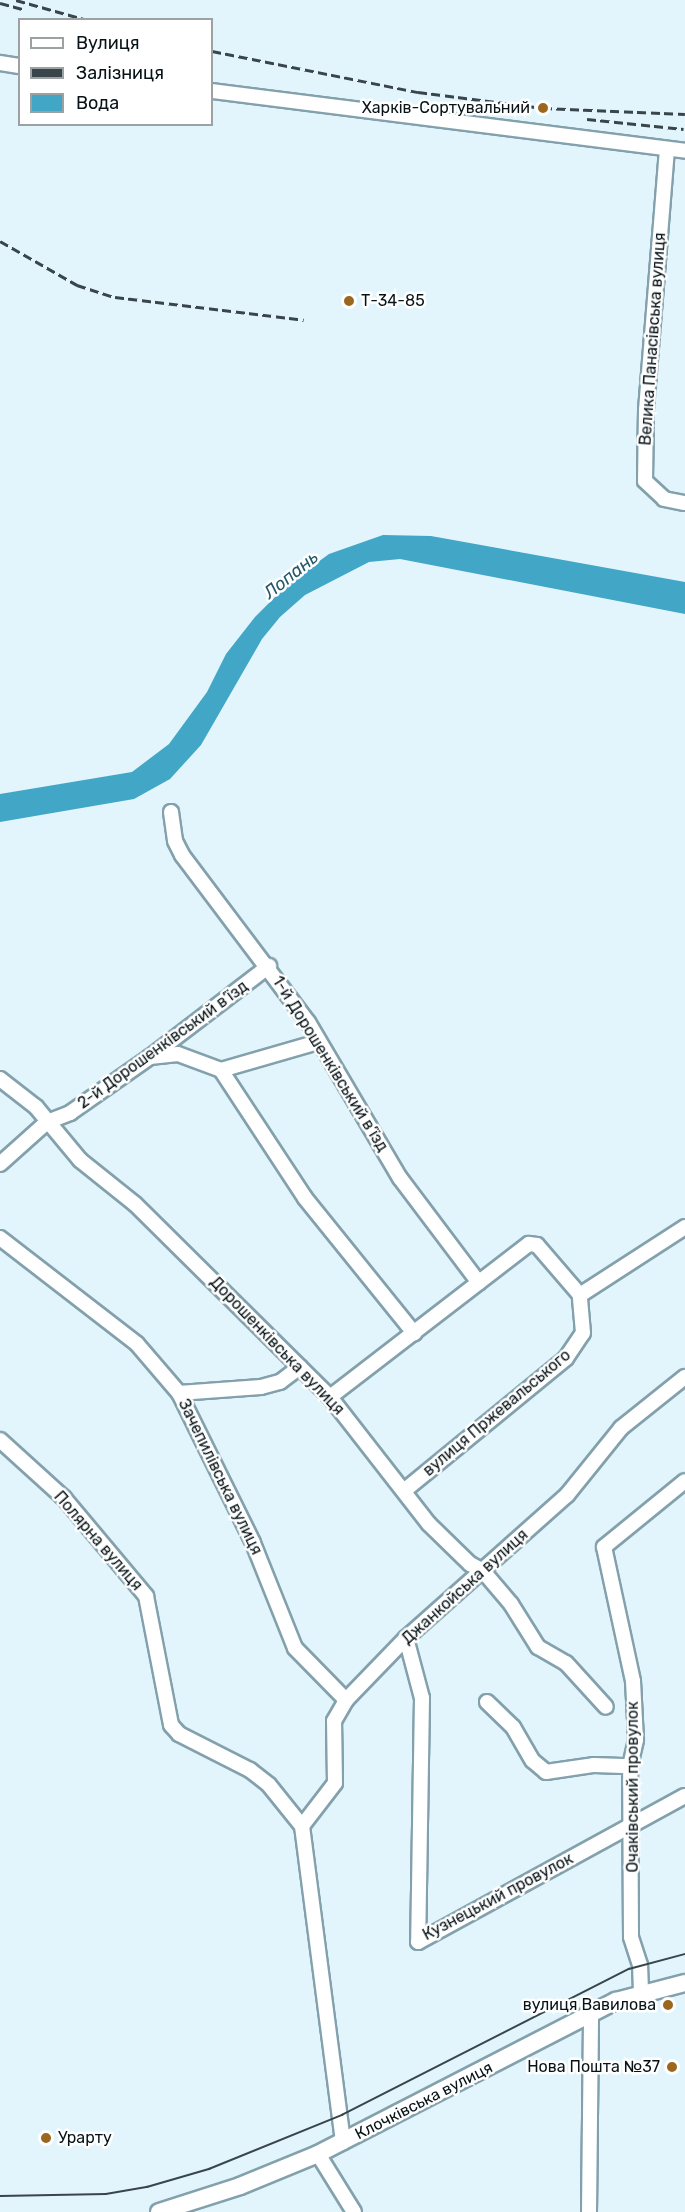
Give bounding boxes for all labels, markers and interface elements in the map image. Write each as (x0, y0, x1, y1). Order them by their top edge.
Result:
legend (18, 18, 213, 126)
text: Вулиця (76, 32, 140, 54)
text: Залізниця (76, 62, 164, 84)
text: Вода (76, 92, 119, 114)
place label: Харків-Сортувальний (362, 98, 530, 118)
marker: Харків-Сортувальний (534, 99, 552, 117)
street label: Велика Панасівська вулиця (636, 232, 670, 446)
place label: Т-34-85 (361, 291, 425, 311)
marker: Т-34-85 (342, 294, 356, 308)
water label: Лопань (259, 546, 323, 604)
street label: 1-й Дорошенківський в’їзд (268, 973, 392, 1155)
street label: 2-й Дорошенківський в’їзд (74, 977, 252, 1113)
street label: Дорошенківська вулиця (206, 1273, 348, 1419)
street label: вулиця Пржевальського (419, 1346, 575, 1480)
street label: Зачепилівська вулиця (174, 1396, 266, 1558)
street label: Полярна вулиця (50, 1487, 146, 1595)
street label: Джанкойська вулиця (398, 1525, 532, 1649)
street label: Очаківський провулок (623, 1701, 643, 1873)
street label: Кузнецький провулок (420, 1849, 576, 1945)
place label: вулиця Вавилова (523, 1995, 656, 2015)
marker: вулиця Вавилова (661, 1998, 675, 2012)
place label: Нова Пошта №37 (527, 2057, 660, 2077)
street label: Клочківська вулиця (352, 2058, 496, 2144)
marker: Нова Пошта №37 (665, 2060, 679, 2074)
place label: Урарту (58, 2128, 112, 2148)
marker: Урарту (39, 2131, 53, 2145)

